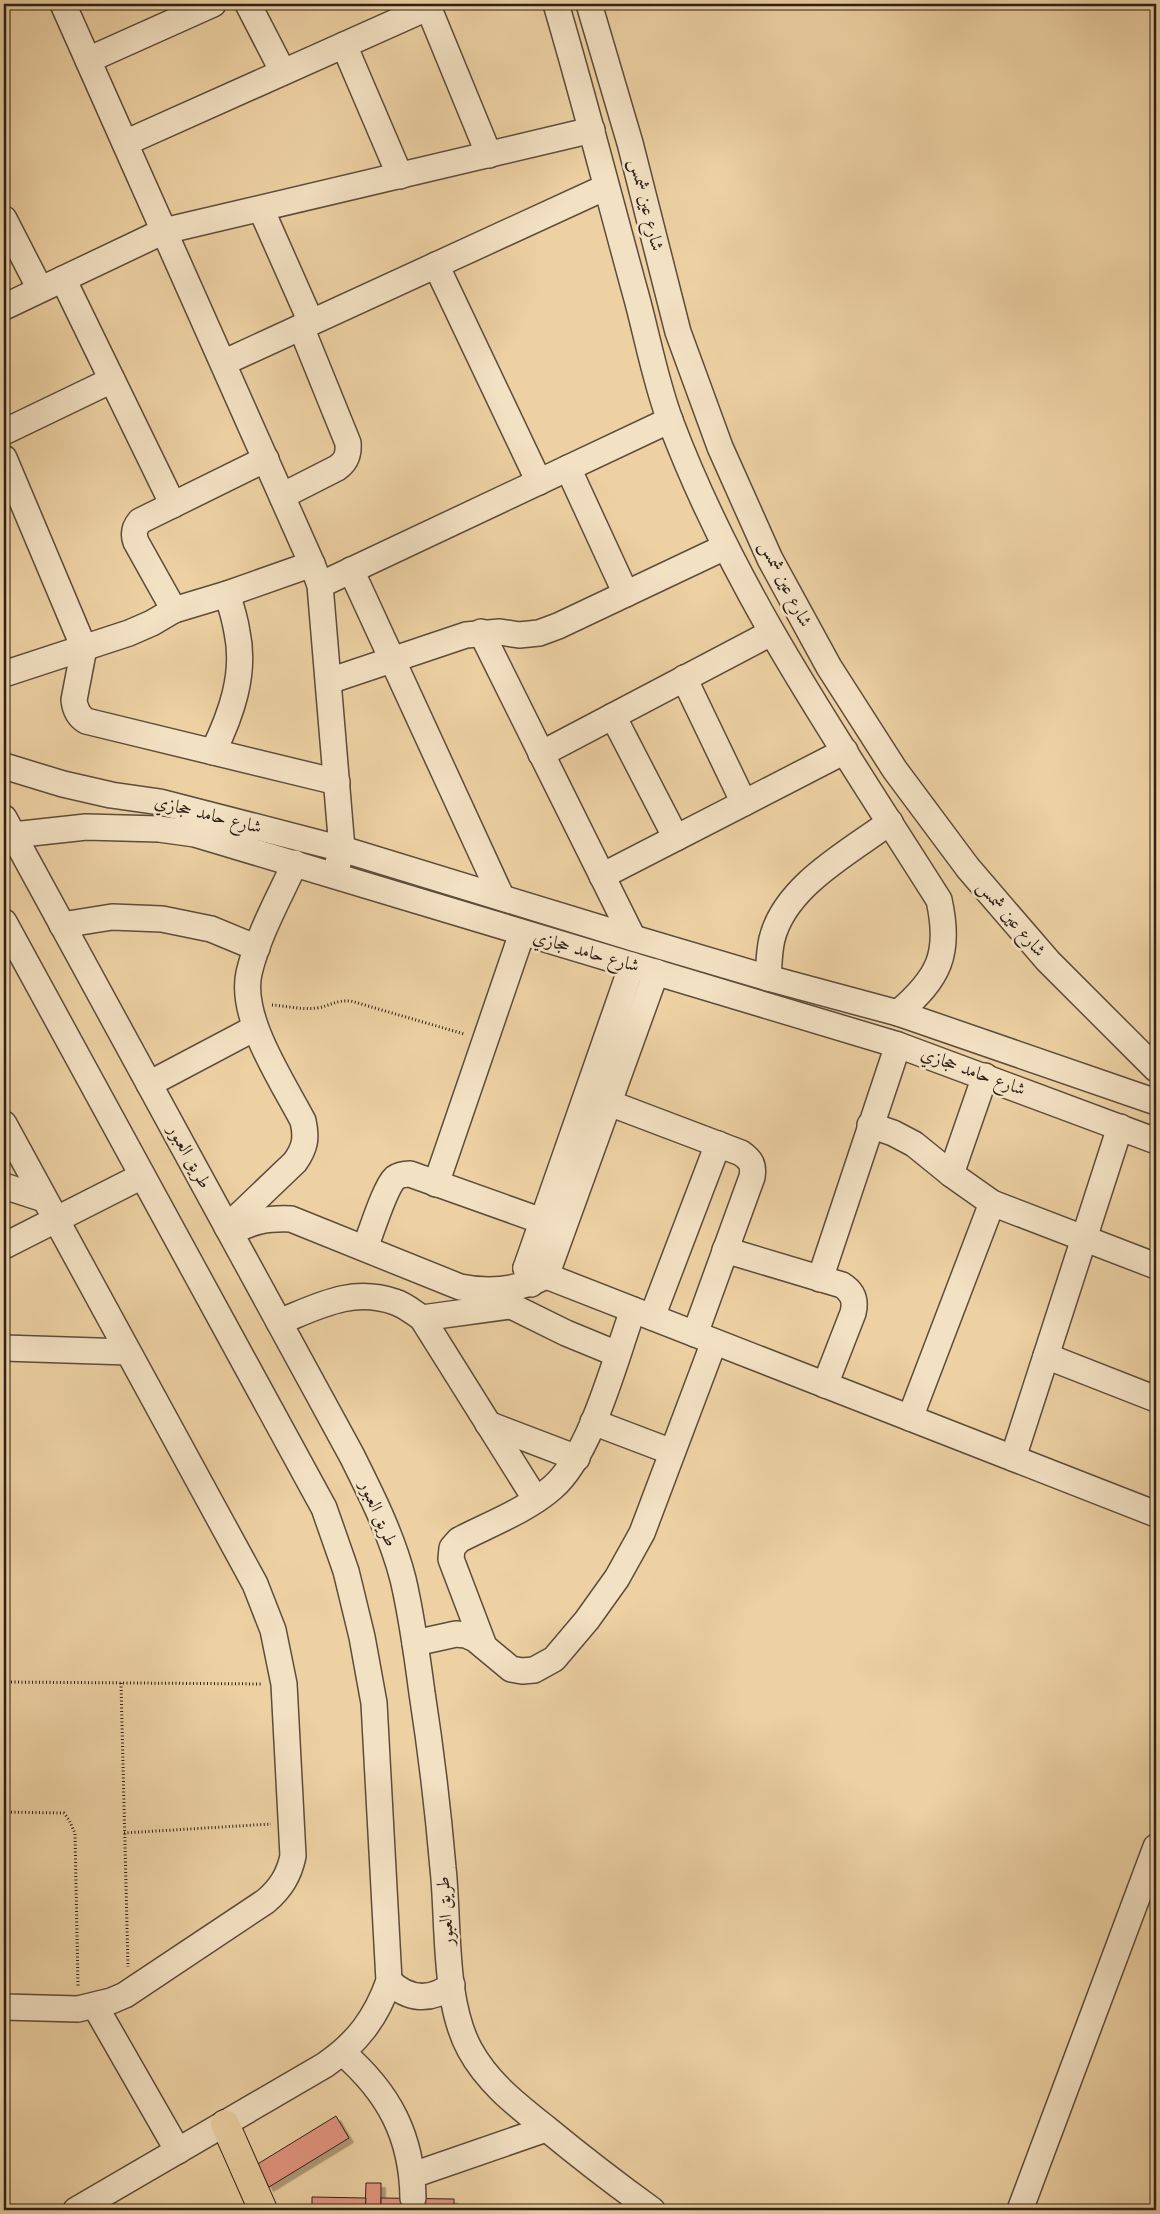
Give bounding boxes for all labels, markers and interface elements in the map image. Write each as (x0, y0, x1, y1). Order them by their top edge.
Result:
street label: شارع عين شمس (621, 157, 666, 254)
street label: شارع عين شمس (751, 538, 814, 632)
street label: شارع حامد حجازي (151, 793, 263, 842)
street label: شارع عين شمس (970, 878, 1049, 964)
street label: شارع حامد حجازي (529, 928, 641, 981)
street label: شارع حامد حجازي (917, 1045, 1028, 1104)
street label: طريق العبور (162, 1121, 214, 1193)
street label: طريق العبور (354, 1477, 400, 1550)
street label: طريق العبور (435, 1876, 460, 1948)

